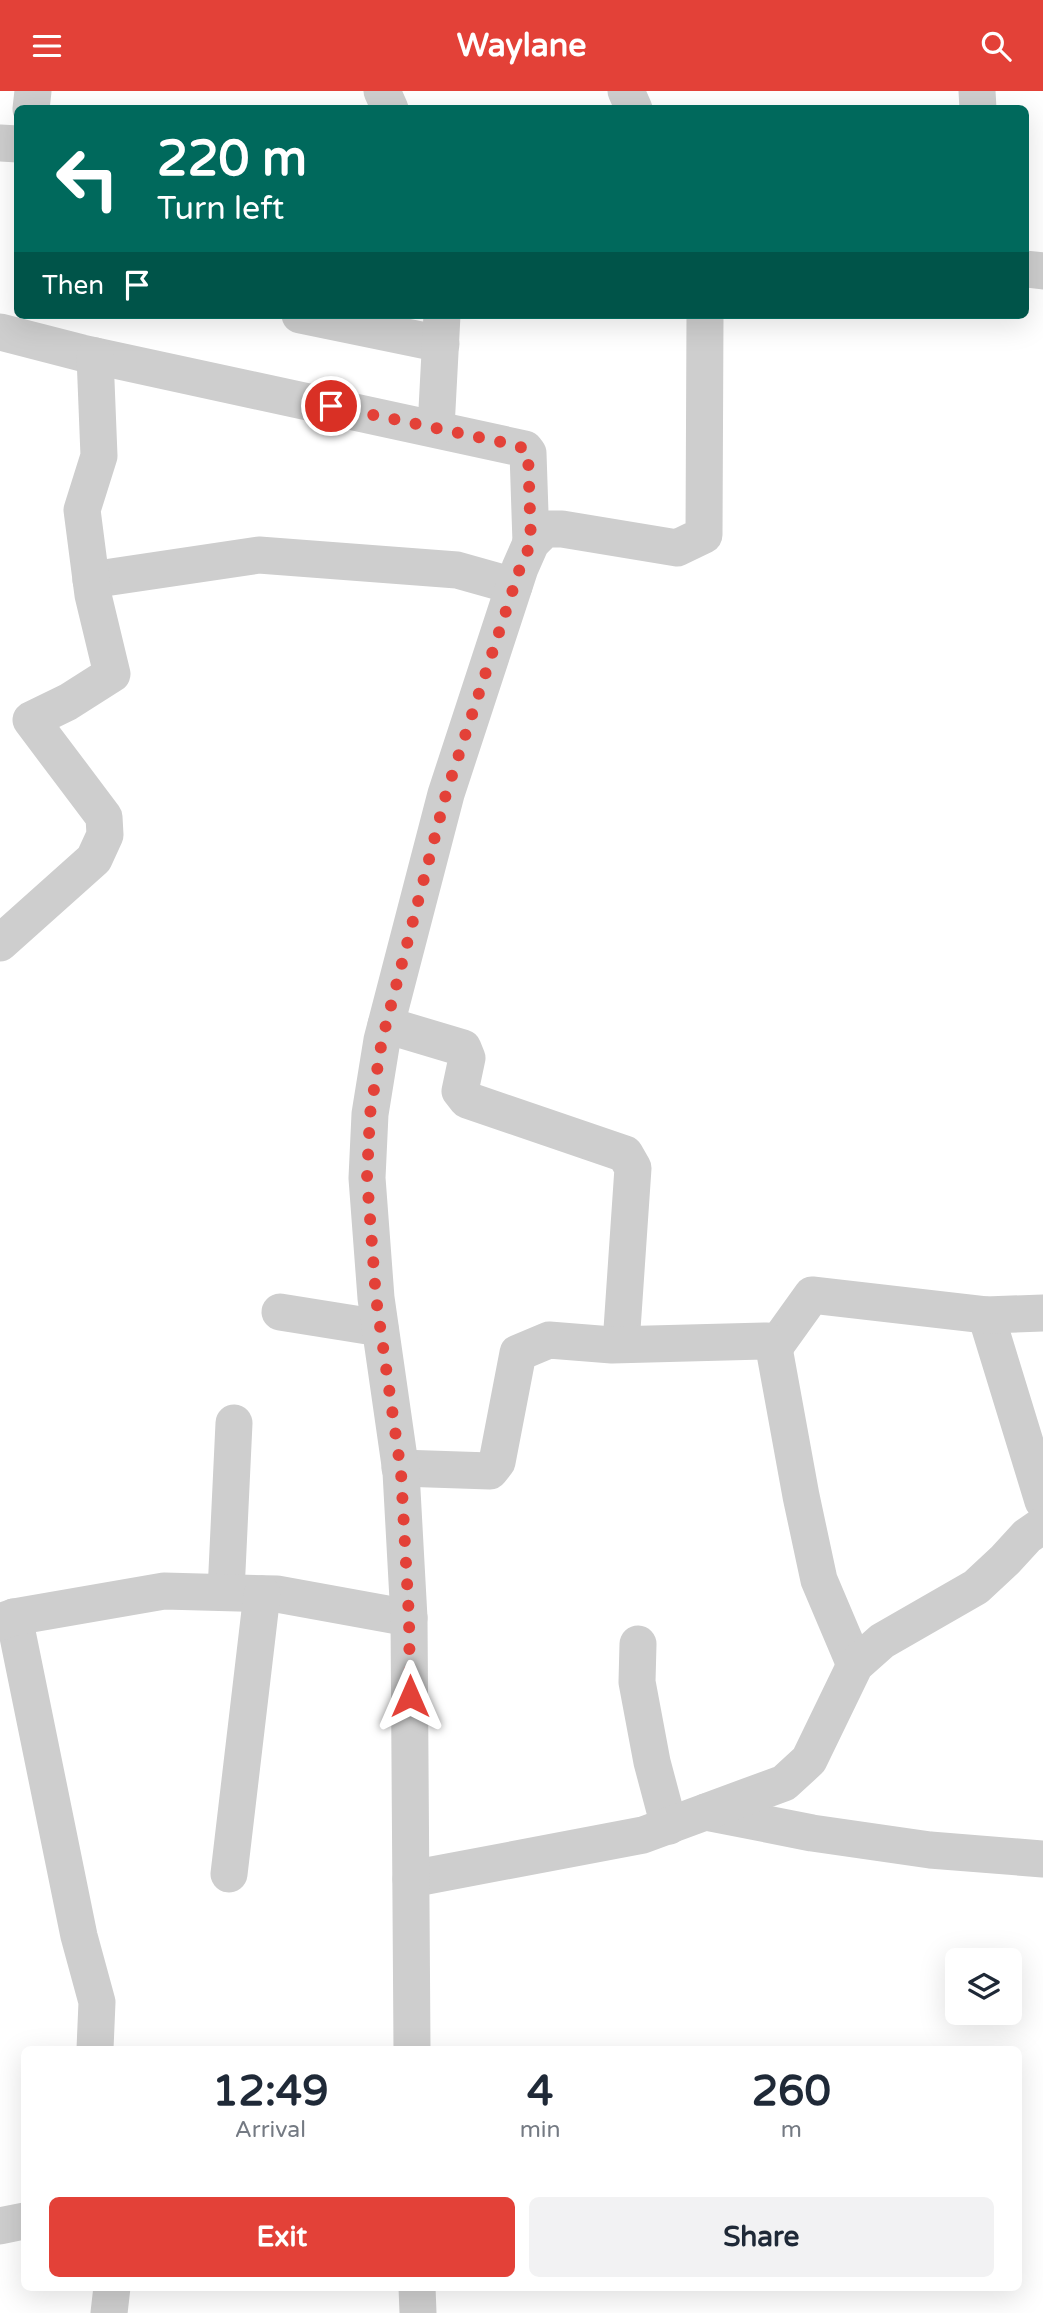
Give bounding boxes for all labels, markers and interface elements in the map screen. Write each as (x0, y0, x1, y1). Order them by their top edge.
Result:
icon: menu (28, 27, 66, 65)
text: Waylane (457, 27, 586, 65)
icon: search (977, 27, 1015, 65)
text: 220 m (157, 130, 307, 189)
icon: left (42, 133, 133, 224)
text: Turn left (157, 190, 284, 228)
icon: arrive (118, 266, 156, 304)
text: Then (42, 270, 104, 301)
pin (301, 376, 361, 436)
icon: arrive (312, 387, 350, 425)
position arrow (373, 1659, 447, 1733)
map controls (945, 1948, 1022, 2025)
button: layers (945, 1948, 1022, 2025)
text: 12:49 (212, 2066, 329, 2117)
text: 4 (527, 2066, 553, 2117)
text: 260 (752, 2066, 831, 2117)
text: Arrival (235, 2116, 306, 2144)
text: min (520, 2116, 561, 2144)
text: m (781, 2116, 802, 2144)
button: Exit (49, 2197, 515, 2277)
button: Share (529, 2197, 994, 2277)

